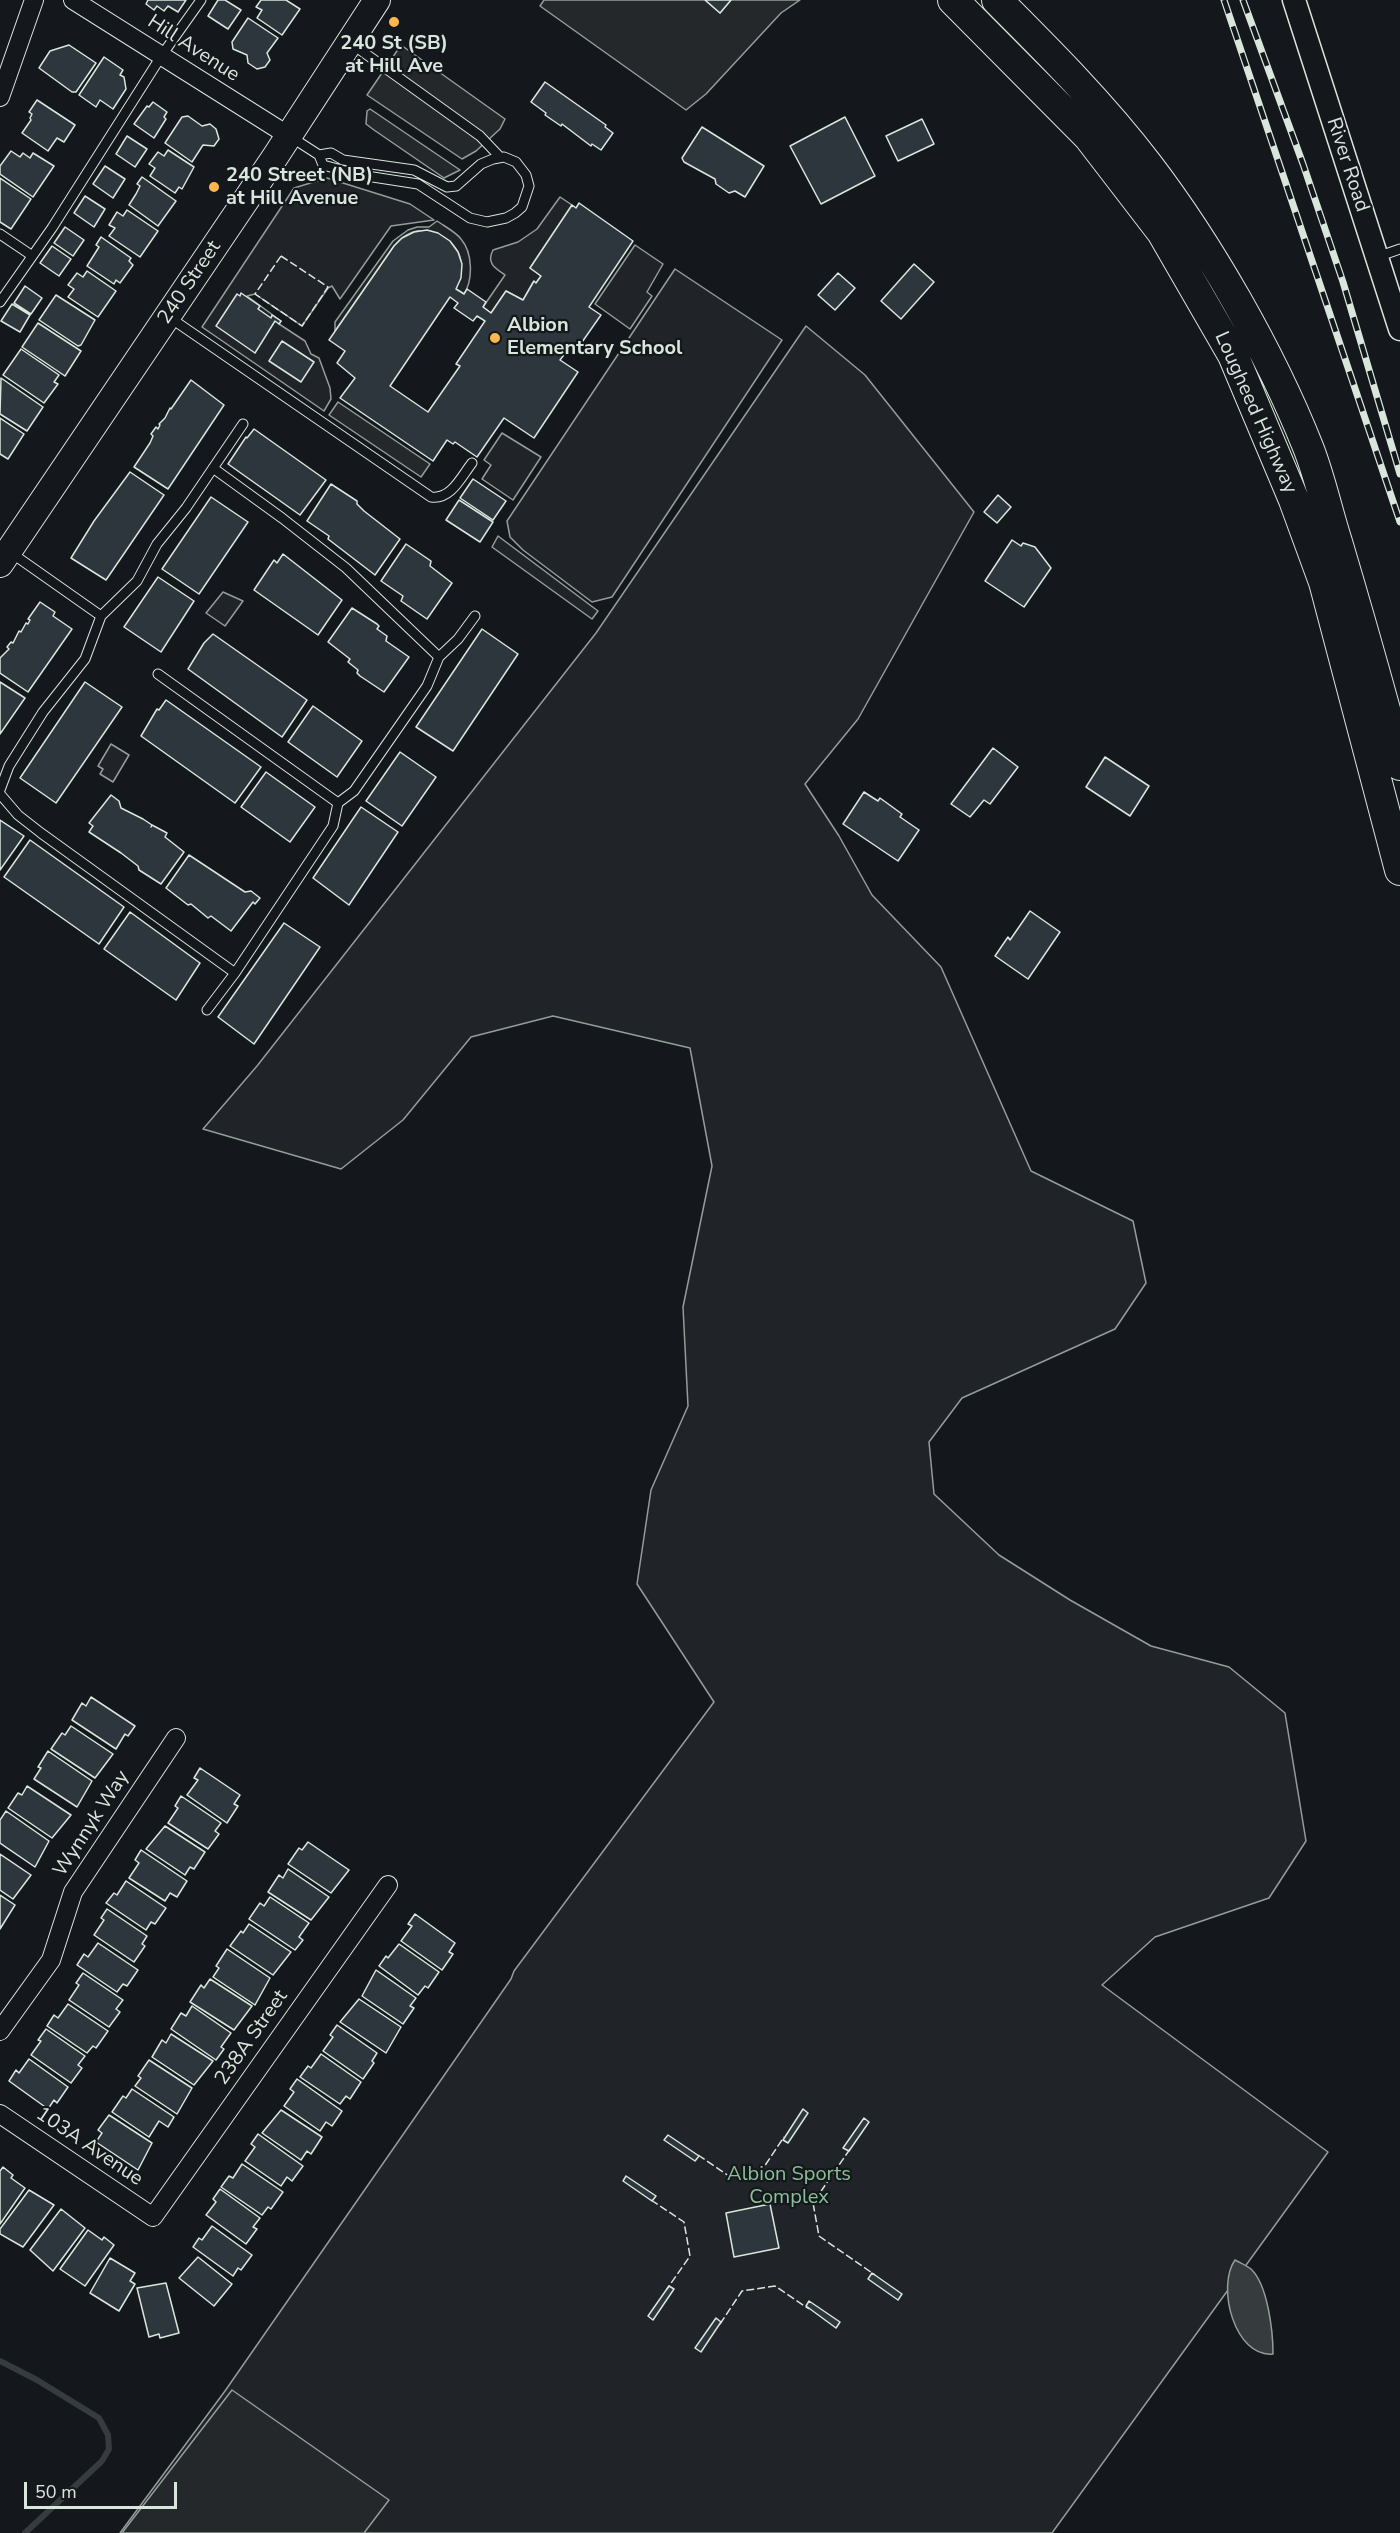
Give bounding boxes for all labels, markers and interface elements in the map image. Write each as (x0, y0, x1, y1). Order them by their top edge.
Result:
street label: Hill Avenue (142, 10, 244, 88)
marker: 240 St (SB) at Hill Ave (387, 15, 401, 29)
place label: 240 St (SB) at Hill Ave (340, 32, 448, 79)
street label: River Road (1321, 115, 1373, 215)
place label: 240 Street (NB) at Hill Avenue (226, 164, 373, 211)
marker: 240 Street (NB) at Hill Avenue (207, 180, 221, 194)
street label: 240 Street (153, 237, 227, 329)
place label: Albion Elementary School (507, 314, 682, 361)
street label: Lougheed Highway (1209, 328, 1301, 498)
marker: Albion Elementary School (488, 331, 502, 345)
street label: Wynnyk Way (49, 1767, 135, 1881)
street label: 238A Street (211, 1986, 293, 2090)
street label: 103A Avenue (31, 2102, 147, 2192)
park label: Albion Sports Complex (727, 2163, 851, 2210)
scale bar (27, 2470, 180, 2508)
text: 50 m (35, 2480, 77, 2504)

